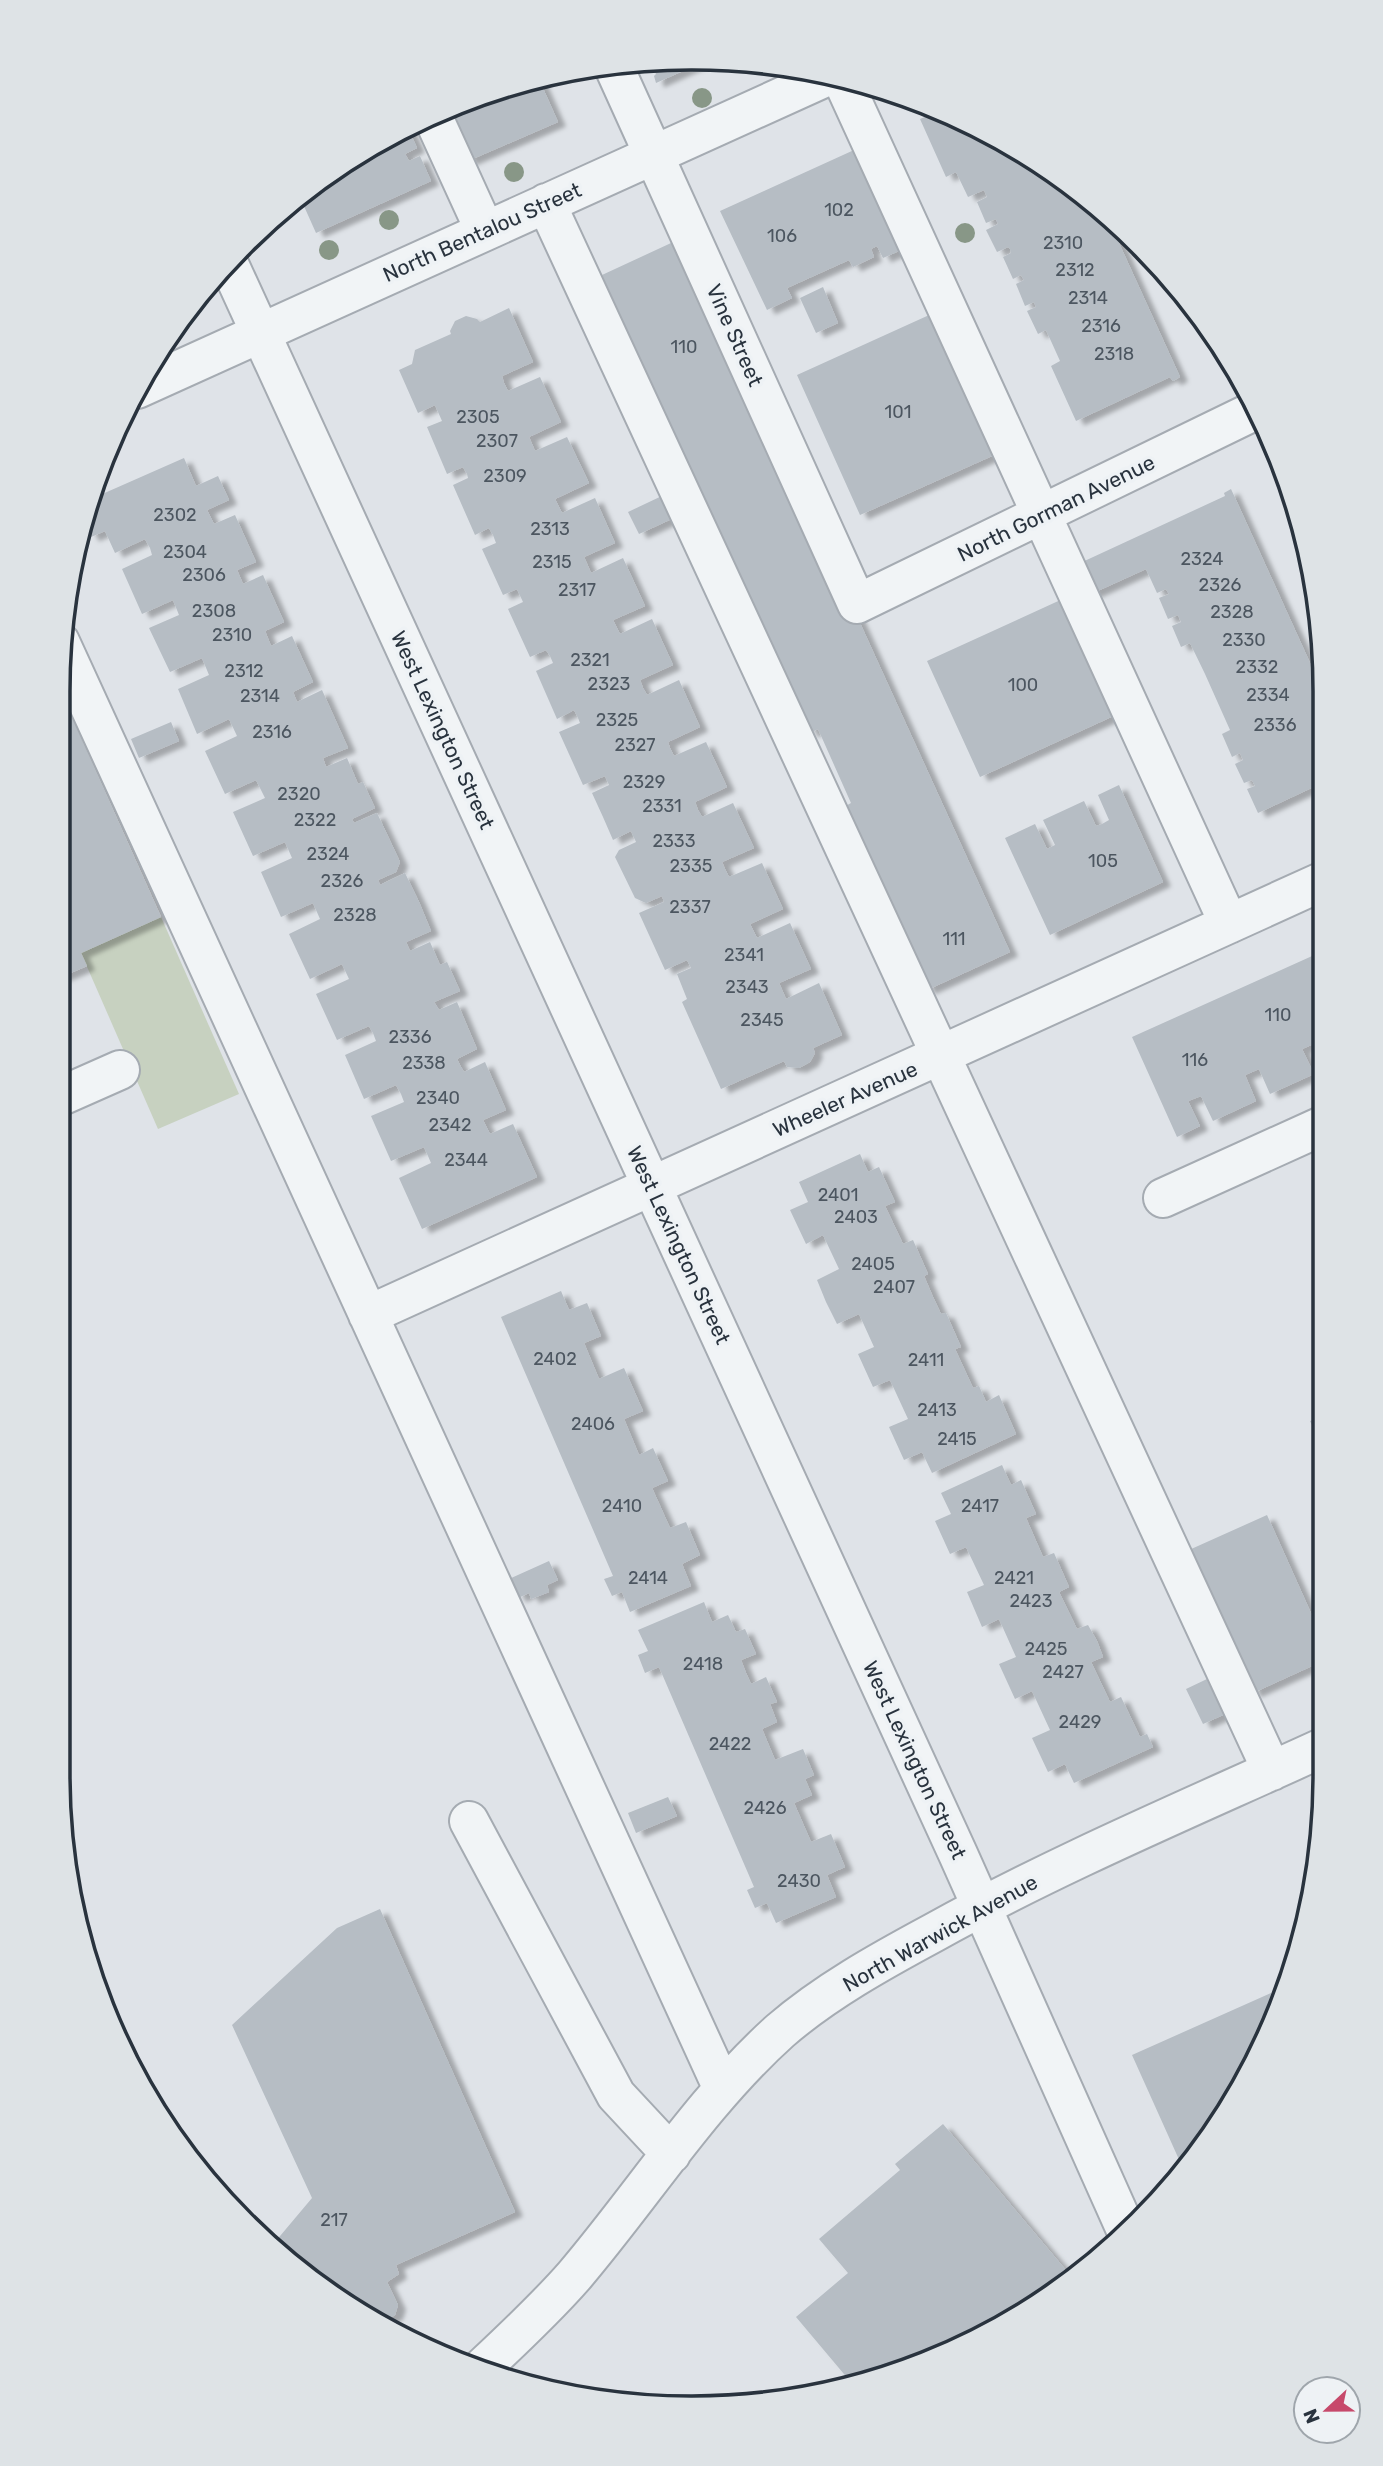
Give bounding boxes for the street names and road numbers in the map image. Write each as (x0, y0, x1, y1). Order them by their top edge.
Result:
street label: North Bentalou Street (379, 177, 585, 287)
street label: Vine Street (701, 280, 769, 390)
street label: North Gorman Avenue (953, 449, 1159, 567)
street label: West Lexington Street (386, 627, 500, 833)
street label: Wheeler Avenue (769, 1056, 921, 1142)
street label: West Lexington Street (622, 1142, 736, 1348)
street label: West Lexington Street (858, 1657, 972, 1863)
street label: North Warwick Avenue (838, 1869, 1042, 1997)

